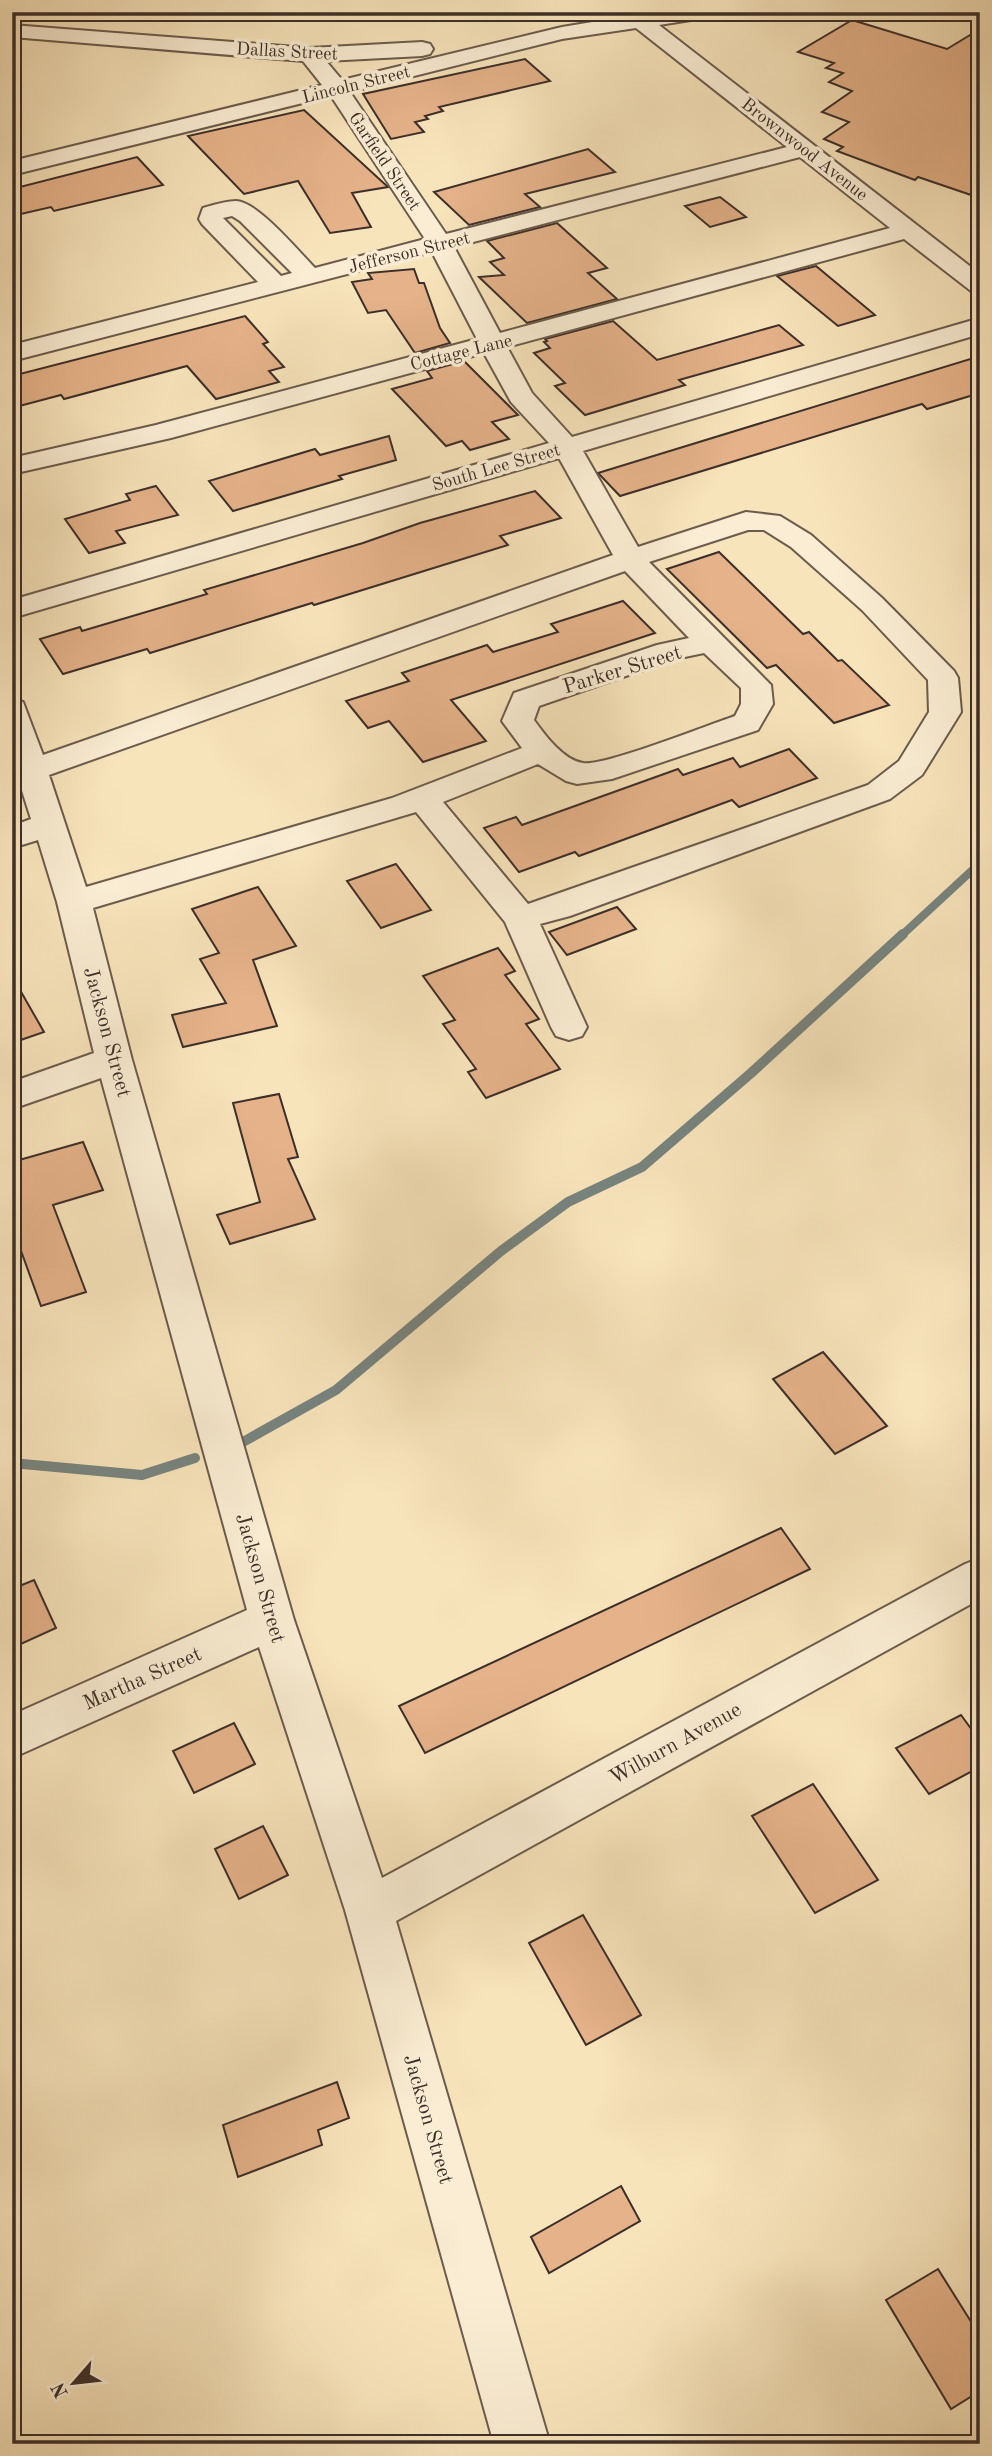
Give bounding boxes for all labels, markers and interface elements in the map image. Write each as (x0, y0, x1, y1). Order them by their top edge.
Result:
street label: Dallas Street (235, 40, 338, 64)
street label: Lincoln Street (300, 63, 412, 107)
street label: Brownwood Avenue (738, 95, 871, 205)
street label: Garfield Street (345, 109, 424, 214)
street label: Jefferson Street (347, 229, 472, 277)
street label: Cottage Lane (408, 332, 514, 374)
street label: South Lee Street (430, 441, 562, 495)
street label: Parker Street (561, 642, 684, 698)
street label: Jackson Street (79, 965, 134, 1100)
street label: Jackson Street (231, 1511, 288, 1646)
street label: Martha Street (80, 1644, 205, 1715)
street label: Wilburn Avenue (606, 1699, 745, 1789)
street label: Jackson Street (399, 2052, 456, 2187)
north arrow (38, 2348, 108, 2418)
text: N (49, 2379, 73, 2401)

